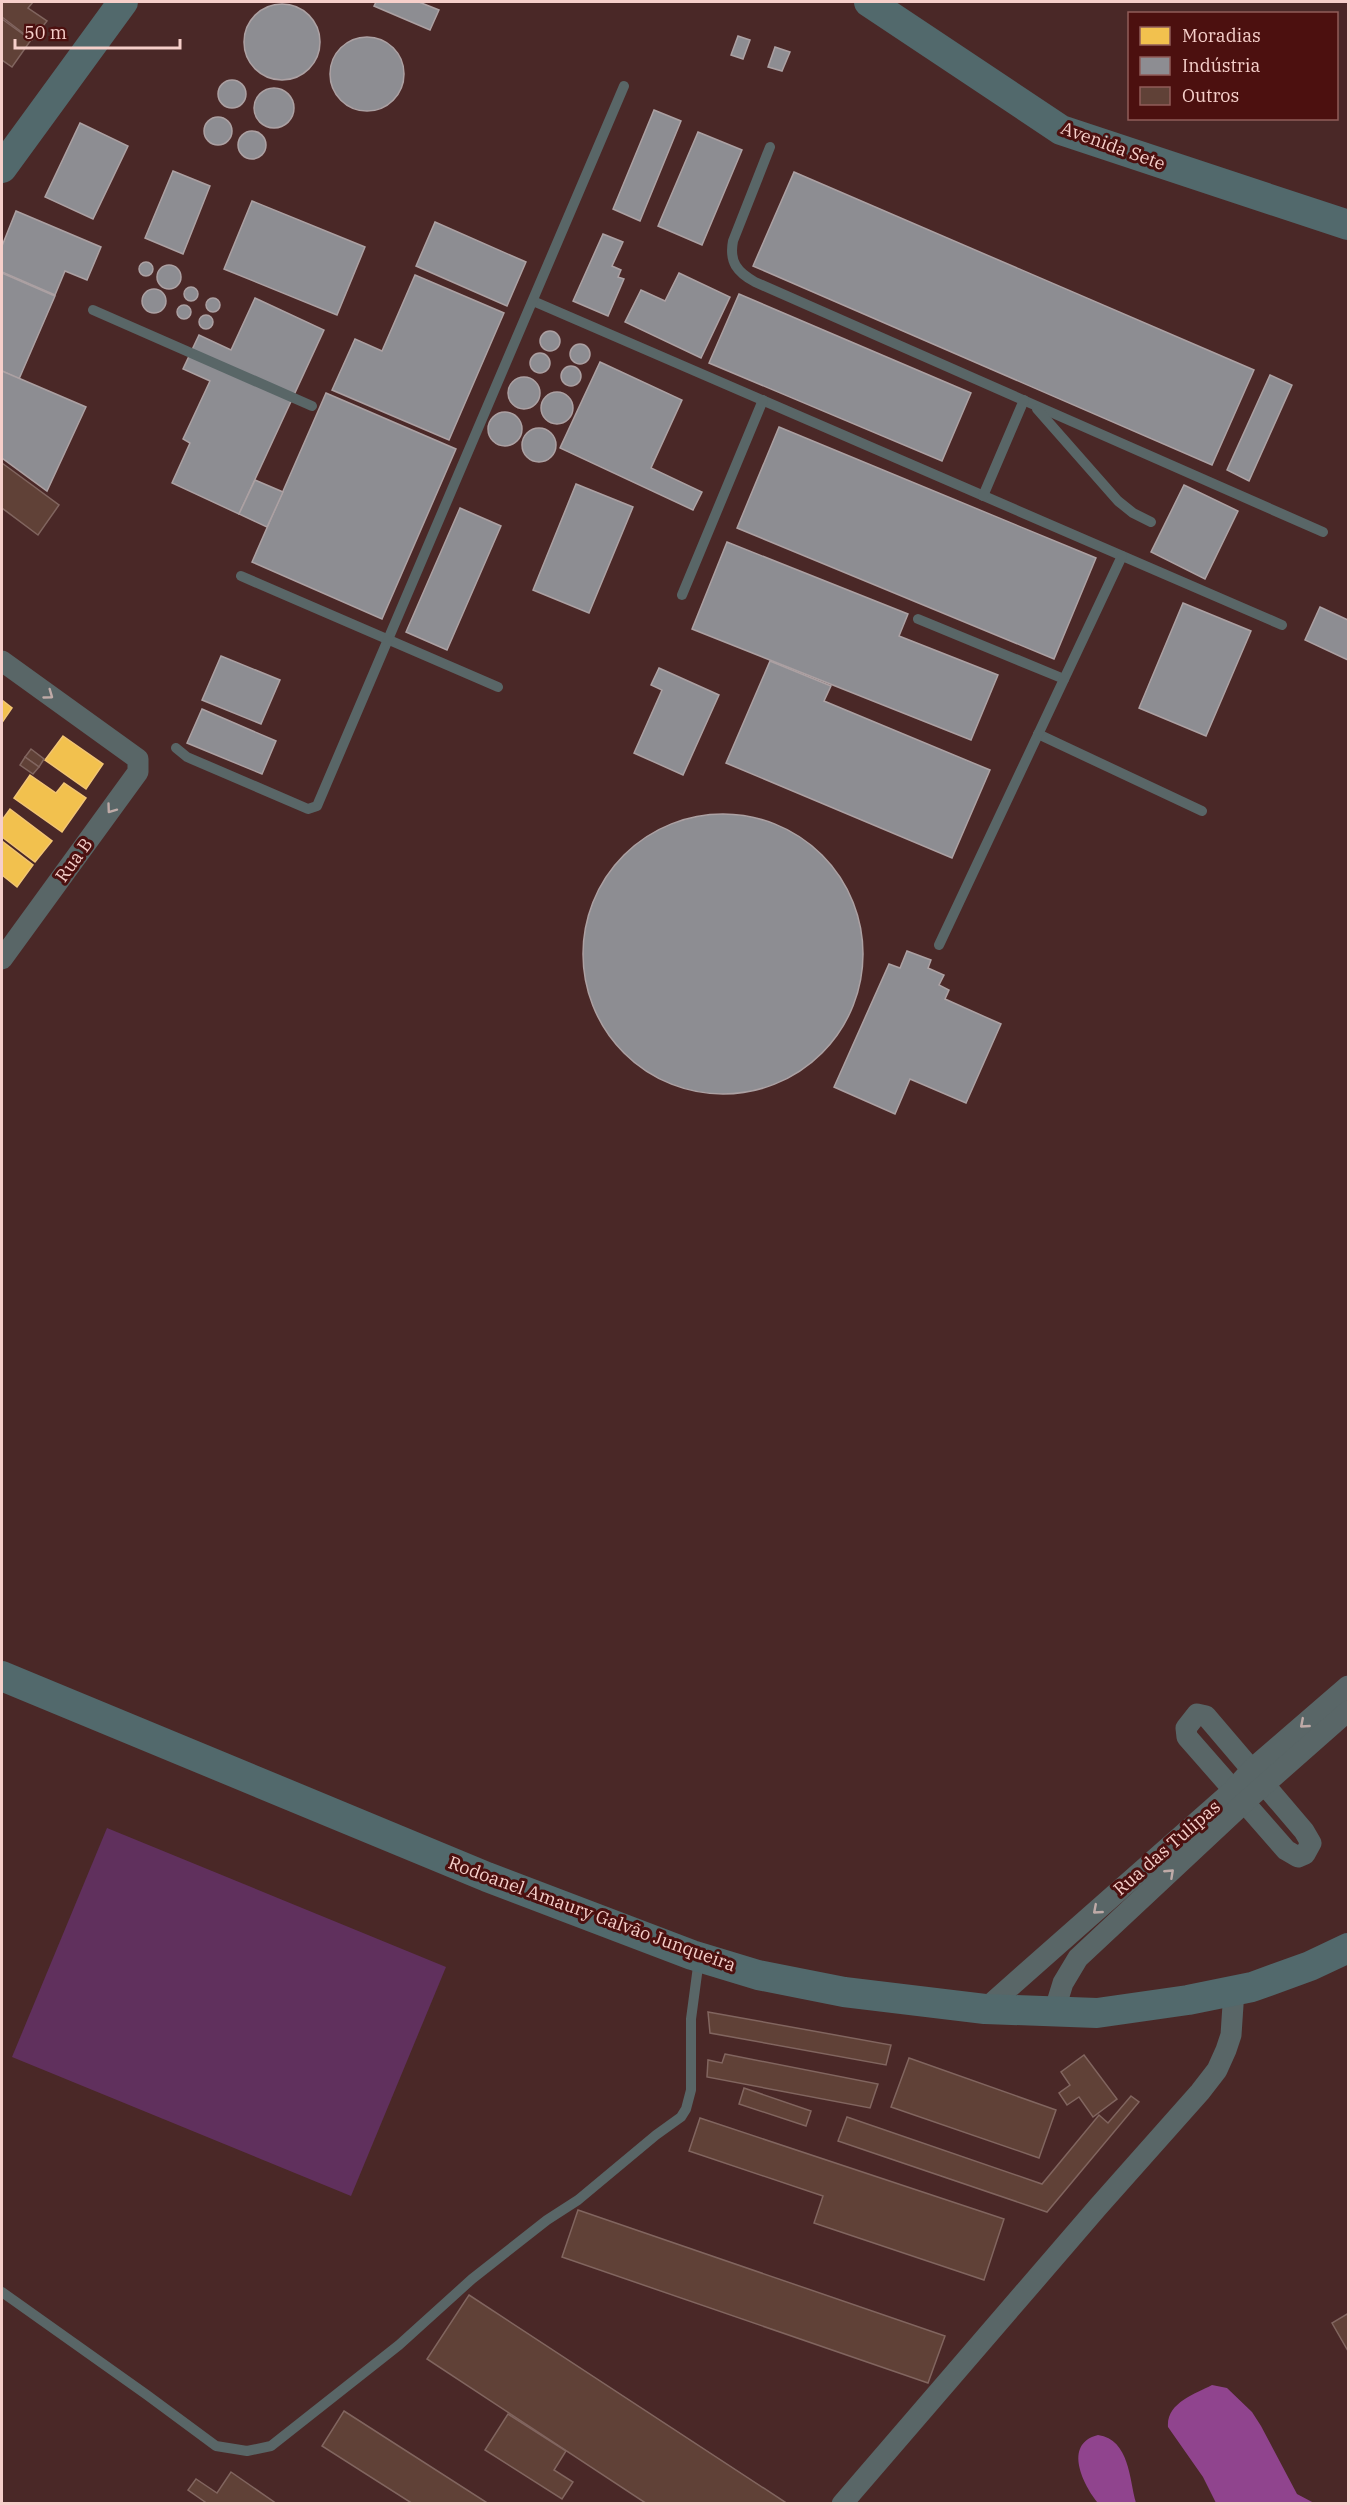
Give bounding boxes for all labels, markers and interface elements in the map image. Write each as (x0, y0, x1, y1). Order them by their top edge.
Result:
scale bar (15, 12, 180, 50)
legend (1128, 12, 1338, 120)
text: 50 m (24, 21, 67, 44)
text: Moradias (1182, 24, 1261, 47)
text: Indústria (1182, 54, 1260, 77)
text: Outros (1182, 84, 1239, 107)
street label: Avenida Sete (1058, 116, 1168, 175)
one-way arrow (42, 688, 53, 699)
one-way arrow (107, 802, 118, 813)
street label: Rua B (50, 833, 97, 886)
one-way arrow (1300, 1717, 1311, 1728)
street label: Rua das Tulipas (1108, 1795, 1225, 1900)
street label: Rodoanel Amaury Galvão Junqueira (445, 1851, 739, 1976)
one-way arrow (1162, 1869, 1173, 1880)
one-way arrow (1093, 1903, 1104, 1914)

